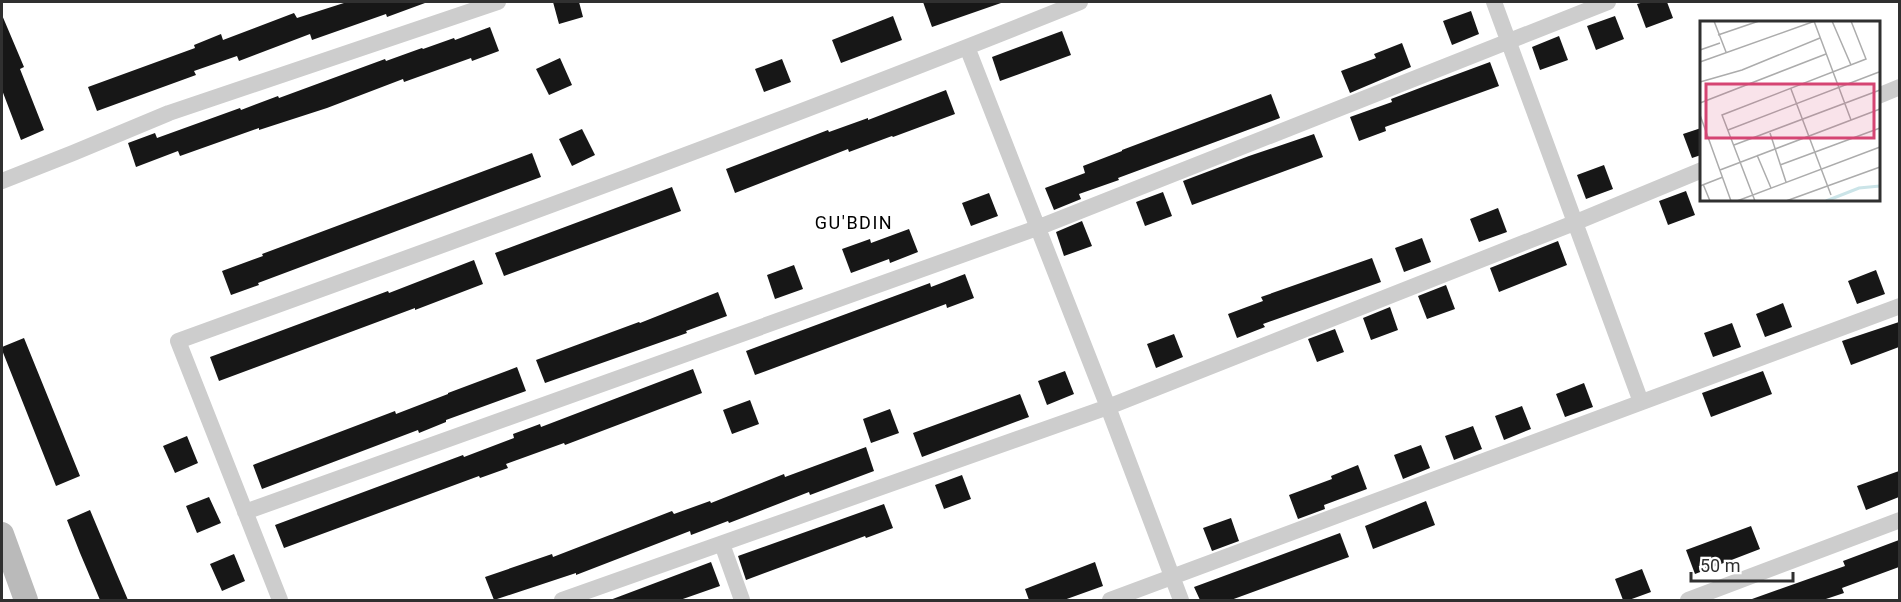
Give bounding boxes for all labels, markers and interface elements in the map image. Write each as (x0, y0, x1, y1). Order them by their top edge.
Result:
inset map (1700, 21, 1880, 201)
district label: GU'BDIN (815, 212, 893, 233)
scale bar (1691, 545, 1793, 583)
text: 50 m (1700, 555, 1740, 576)

